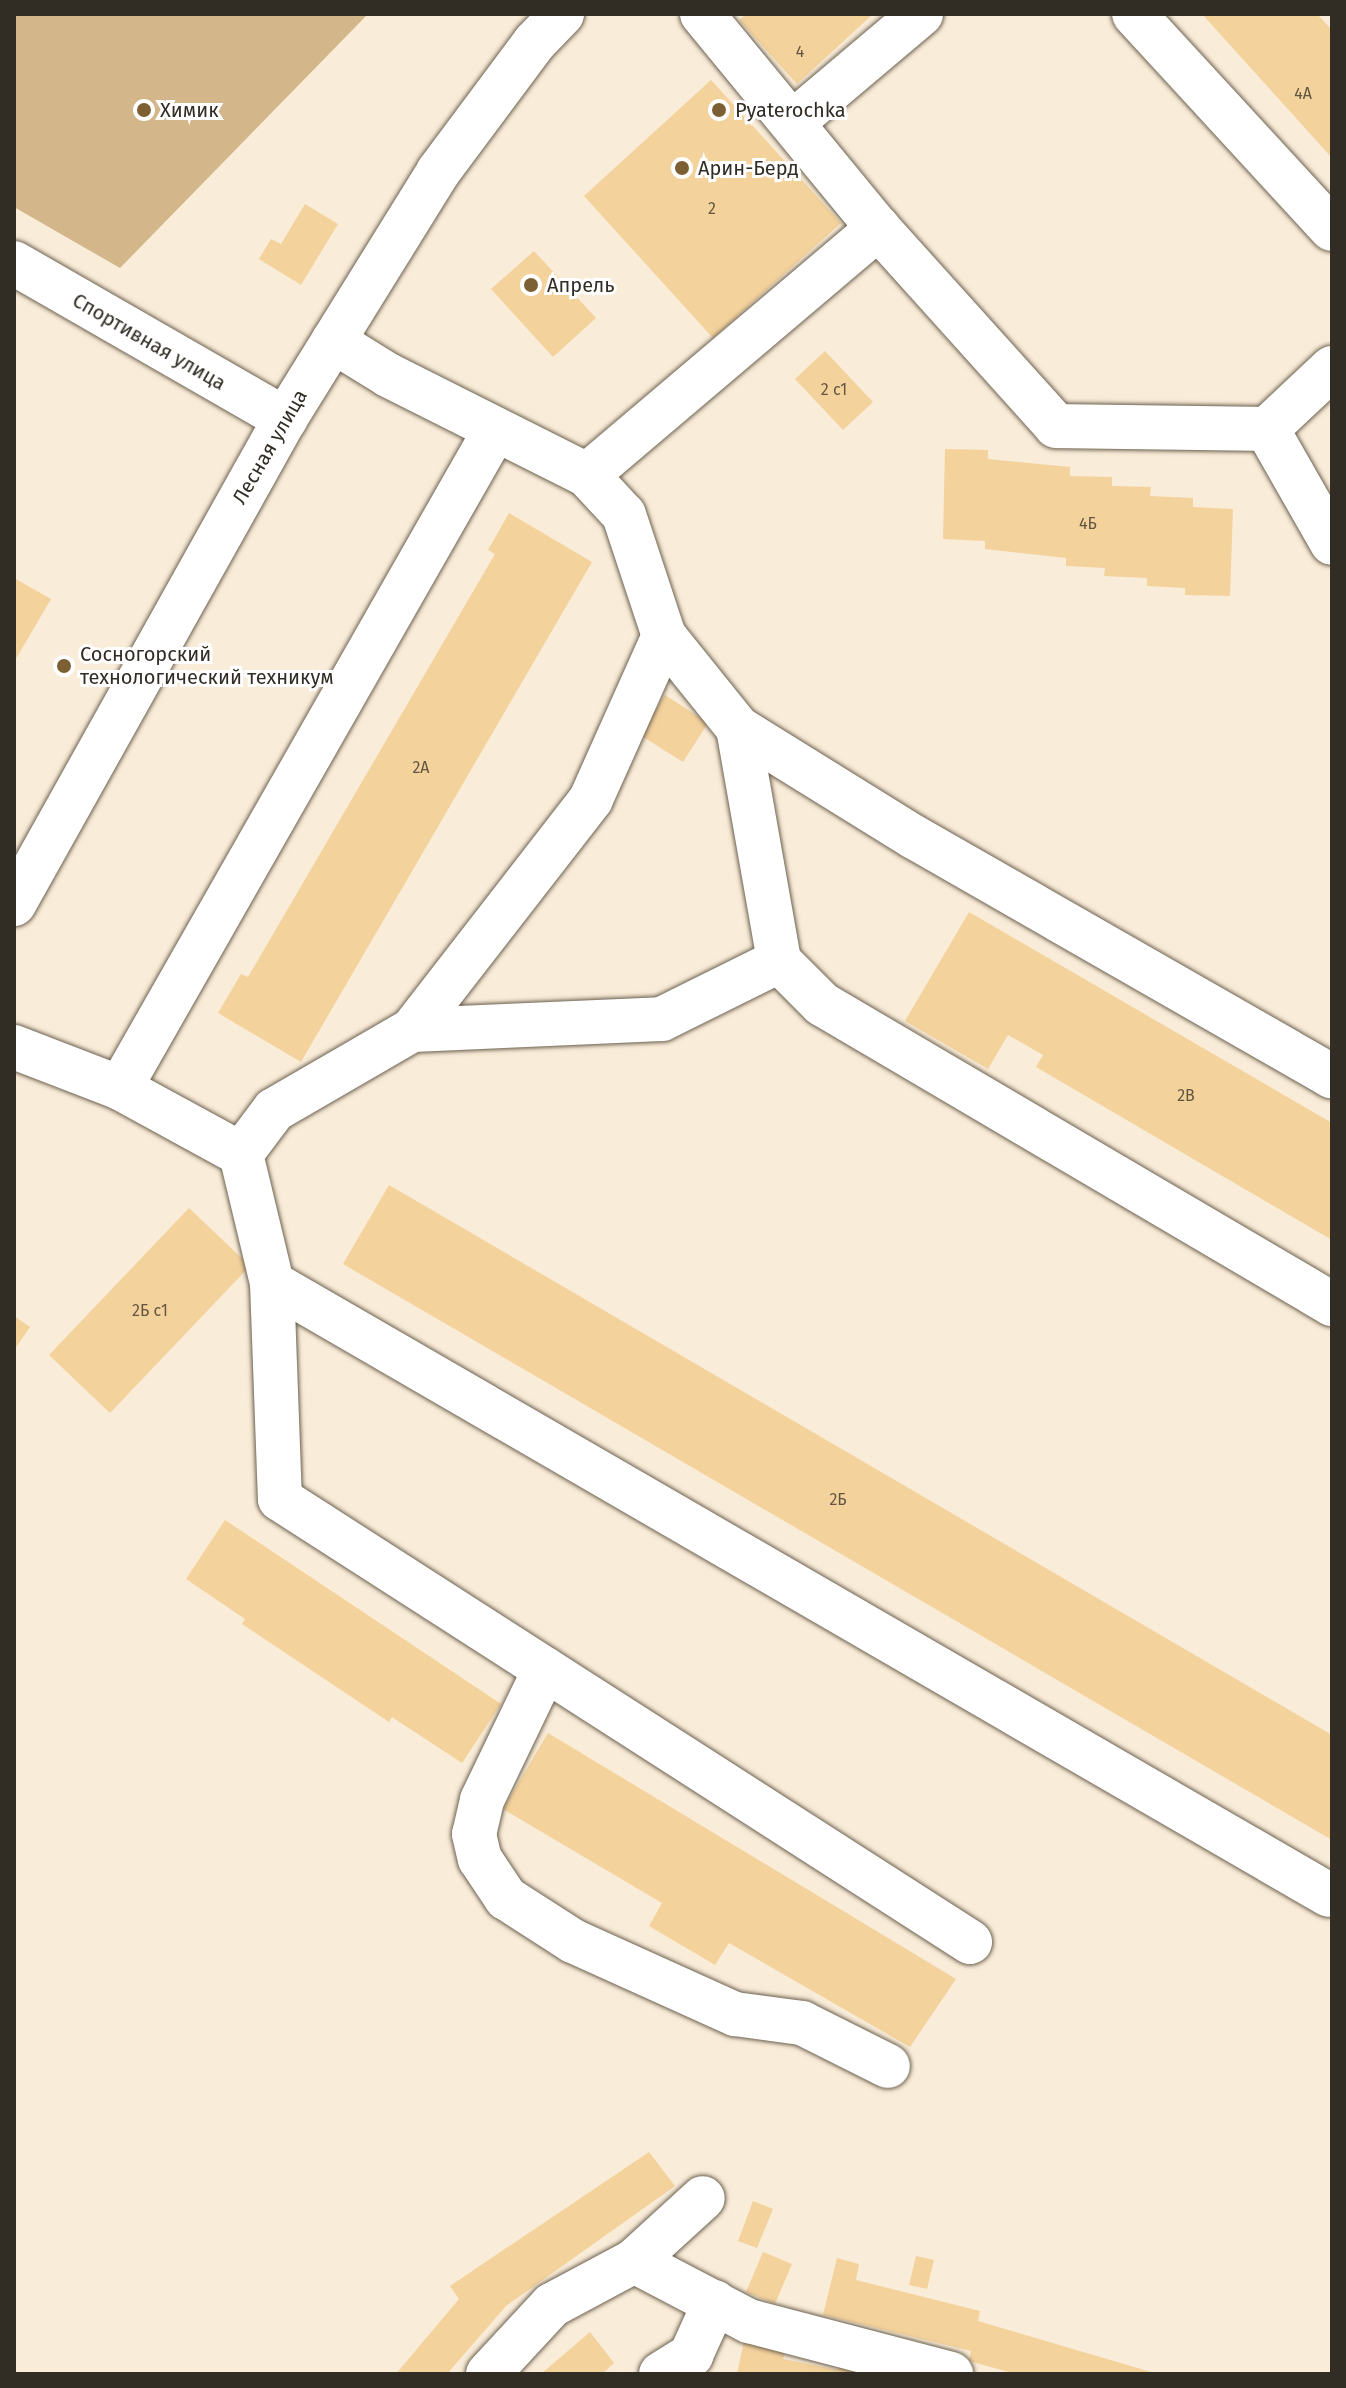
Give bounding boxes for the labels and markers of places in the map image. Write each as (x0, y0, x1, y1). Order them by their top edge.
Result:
place label: Химик (160, 98, 219, 122)
place label: Pyaterochka (735, 98, 846, 122)
marker: Химик (135, 101, 153, 119)
marker: Pyaterochka (710, 101, 728, 119)
place label: Арин-Берд (698, 156, 799, 180)
marker: Арин-Берд (673, 159, 691, 177)
place label: Апрель (547, 273, 615, 297)
marker: Апрель (522, 276, 540, 294)
place label: Сосногорский технологический техникум (80, 642, 334, 689)
marker: Сосногорский технологический техникум (55, 657, 73, 675)

